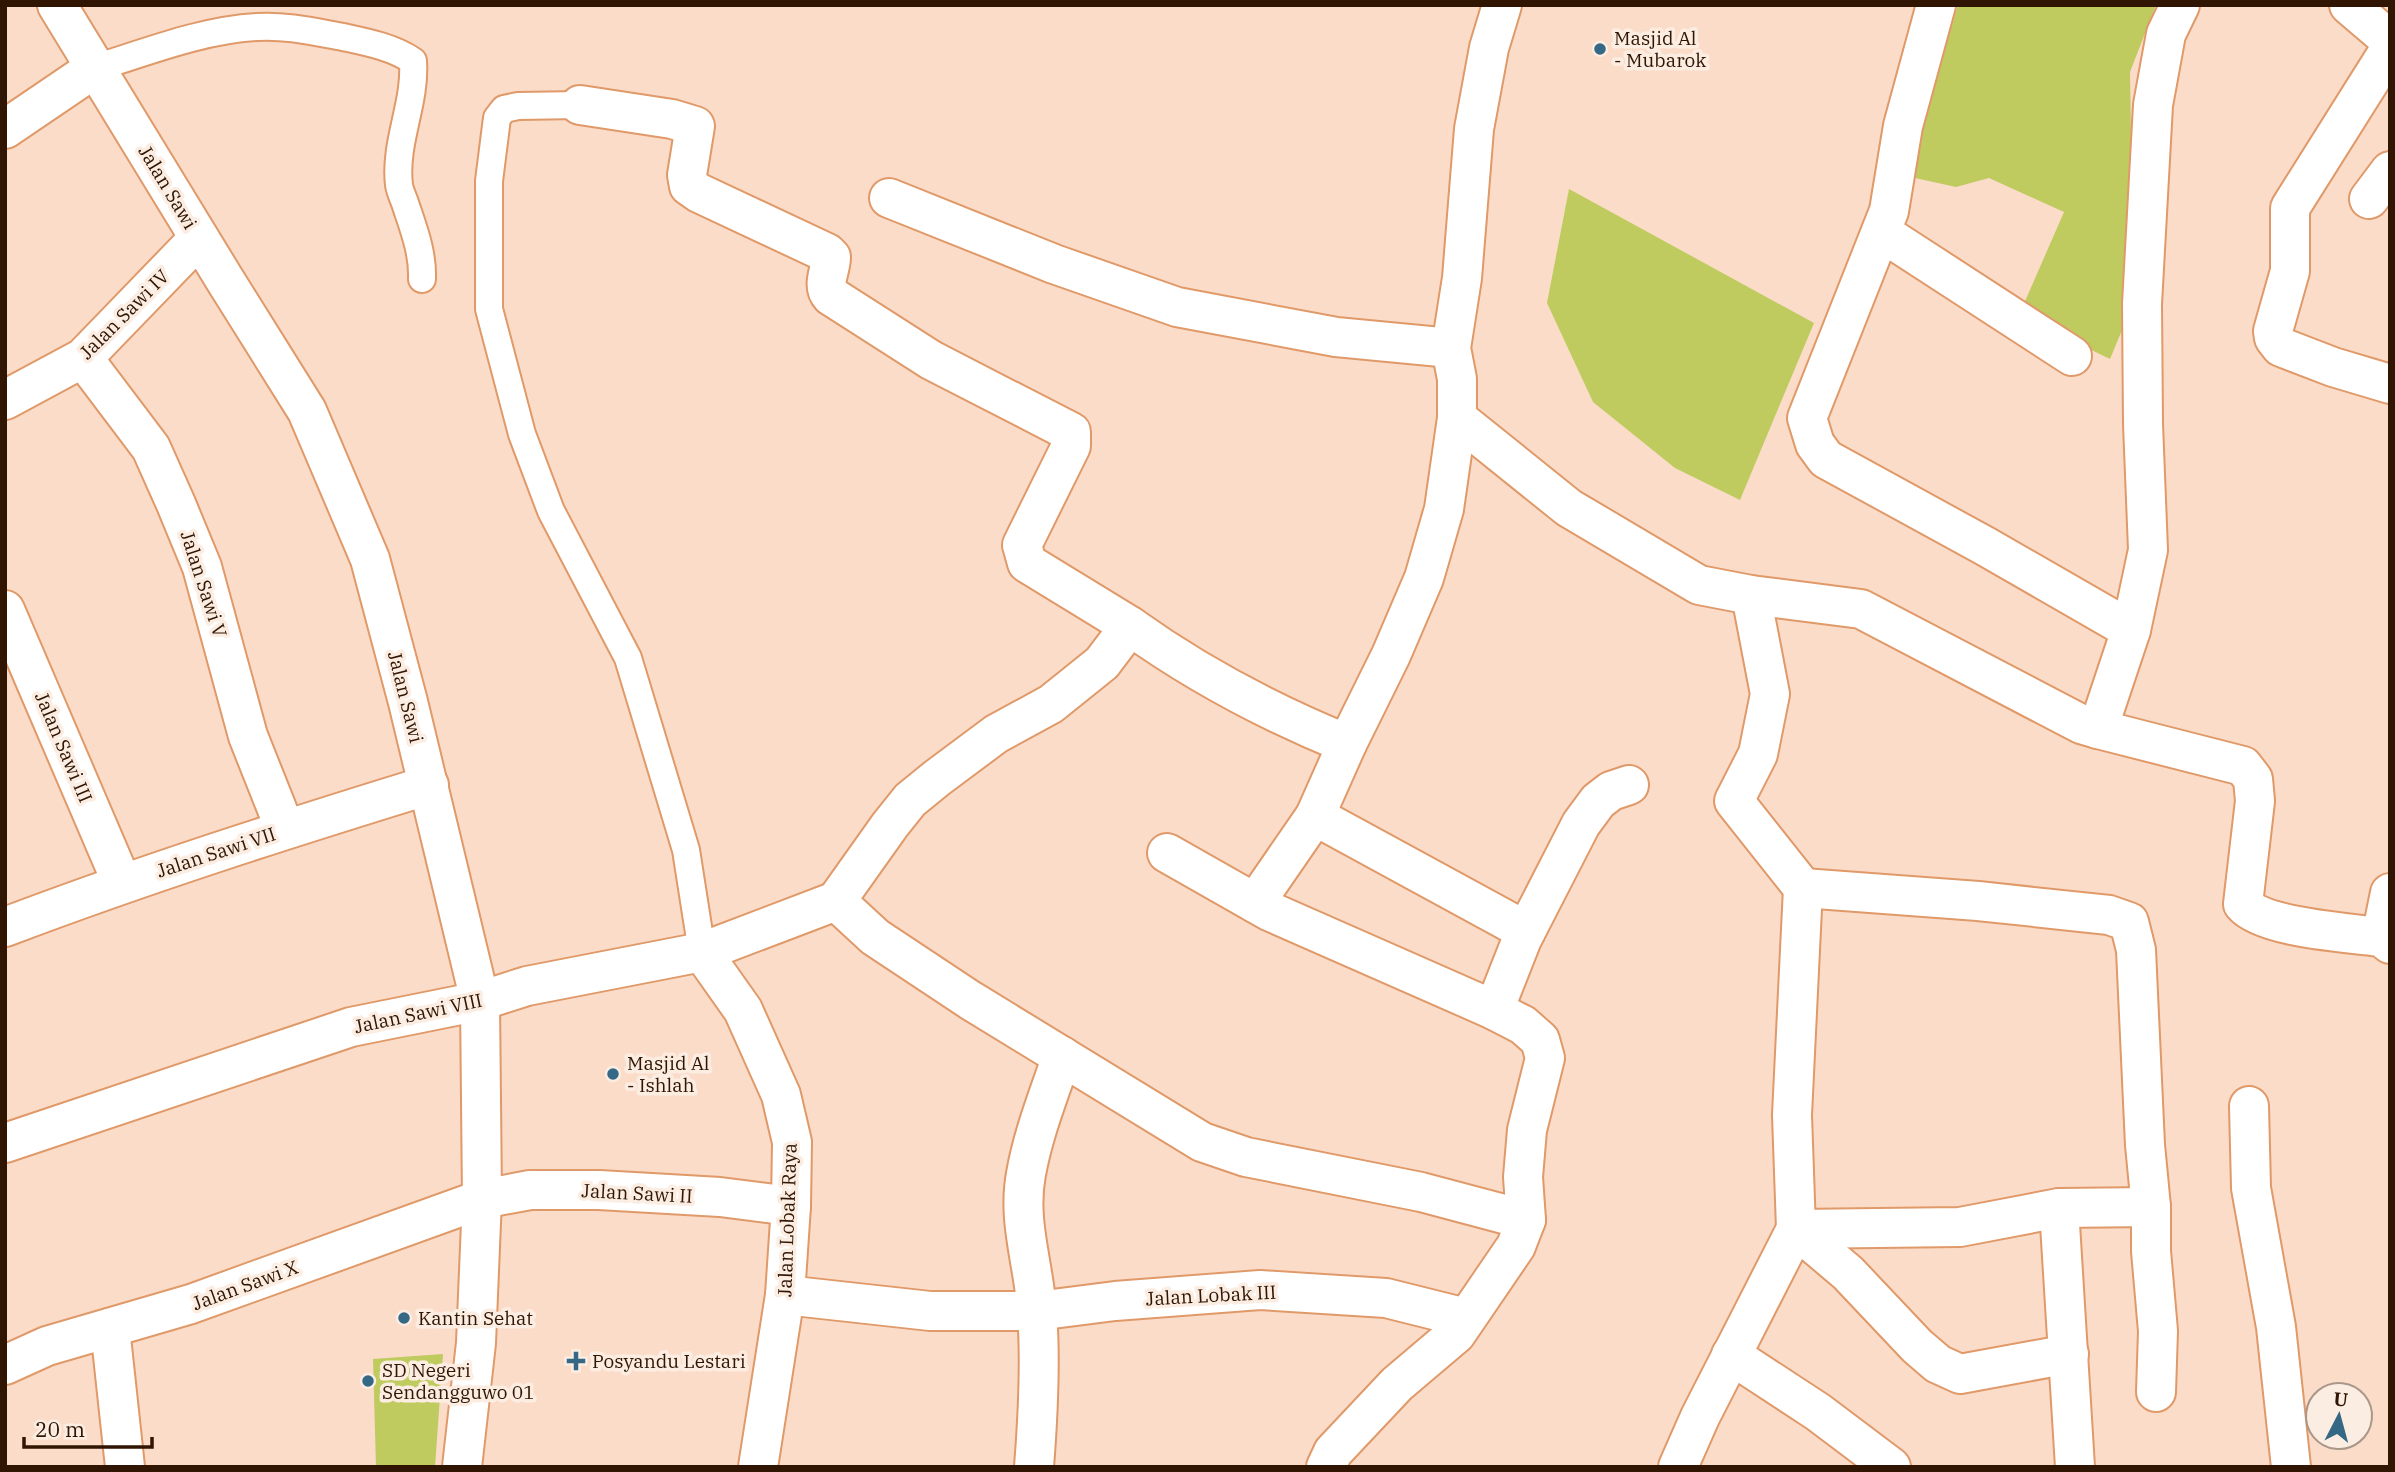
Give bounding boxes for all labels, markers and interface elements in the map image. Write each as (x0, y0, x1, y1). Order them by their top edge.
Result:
place label: Masjid Al - Mubarok (1614, 26, 1706, 72)
marker: Masjid Al - Mubarok (1592, 41, 1608, 57)
street label: Jalan Sawi (134, 141, 202, 233)
street label: Jalan Sawi IV (74, 264, 174, 364)
street label: Jalan Sawi V (175, 528, 233, 641)
street label: Jalan Sawi (383, 649, 429, 745)
street label: Jalan Sawi III (30, 688, 98, 806)
street label: Jalan Sawi VII (153, 821, 279, 883)
street label: Jalan Sawi VIII (352, 988, 484, 1038)
place label: Masjid Al - Ishlah (627, 1051, 710, 1097)
marker: Masjid Al - Ishlah (605, 1066, 621, 1082)
street label: Jalan Lobak Raya (772, 1143, 802, 1297)
street label: Jalan Sawi II (581, 1178, 693, 1208)
street label: Jalan Sawi X (189, 1255, 301, 1315)
street label: Jalan Lobak III (1145, 1280, 1277, 1310)
place label: Kantin Sehat (418, 1306, 533, 1330)
marker: Kantin Sehat (396, 1310, 412, 1326)
place label: Posyandu Lestari (592, 1349, 746, 1373)
marker: Posyandu Lestari (566, 1351, 586, 1371)
place label: SD Negeri Sendangguwo 01 (382, 1358, 535, 1404)
marker: SD Negeri Sendangguwo 01 (360, 1373, 376, 1389)
north arrow (2304, 1381, 2374, 1451)
text: U (2332, 1386, 2349, 1412)
scale bar (24, 1406, 152, 1450)
text: 20 m (35, 1415, 85, 1443)

